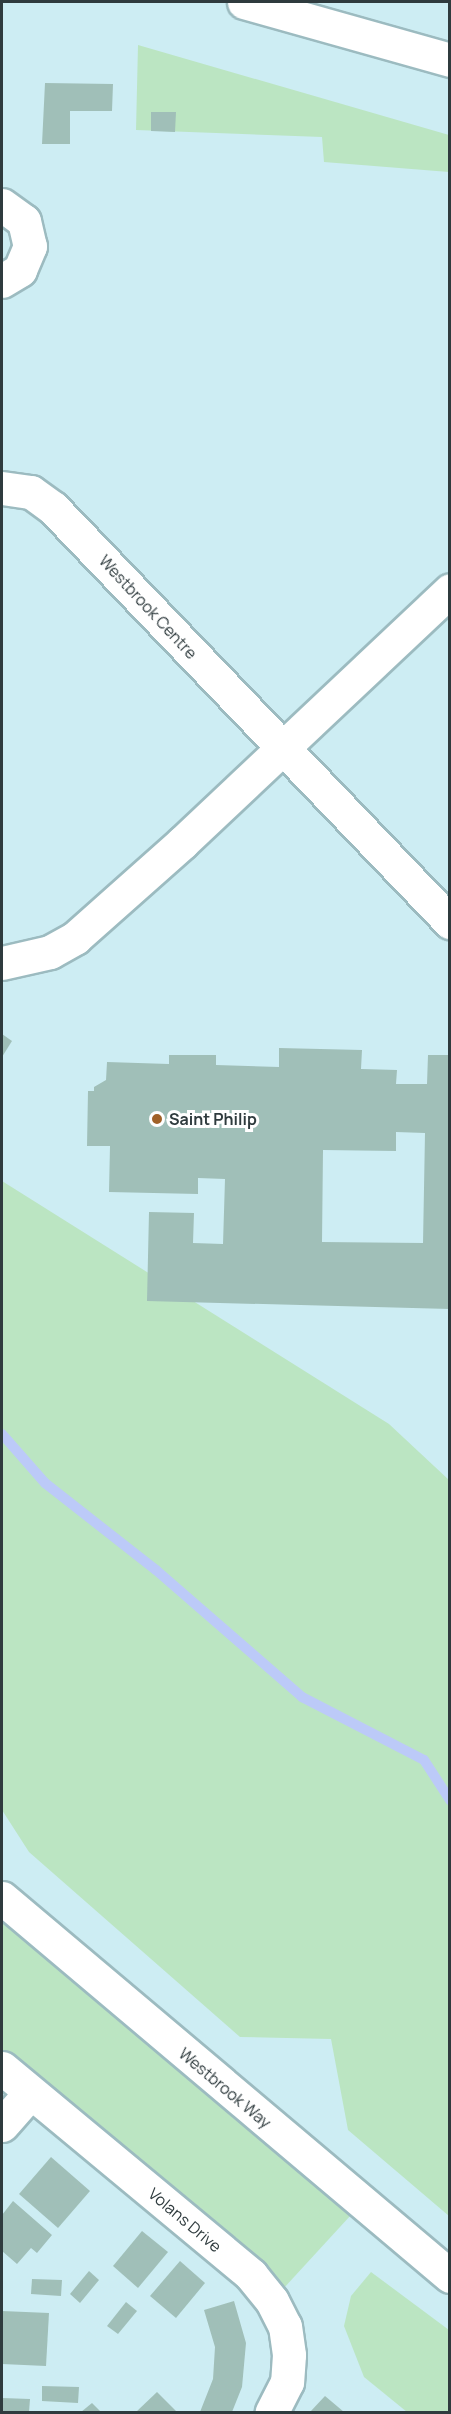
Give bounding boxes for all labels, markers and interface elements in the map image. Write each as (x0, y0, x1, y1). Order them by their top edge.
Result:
street label: Westbrook Centre (95, 551, 201, 663)
place label: Saint Philip (169, 1109, 257, 1129)
marker: Saint Philip (150, 1112, 164, 1126)
street label: Westbrook Way (175, 2044, 275, 2132)
street label: Volans Drive (145, 2184, 225, 2256)

